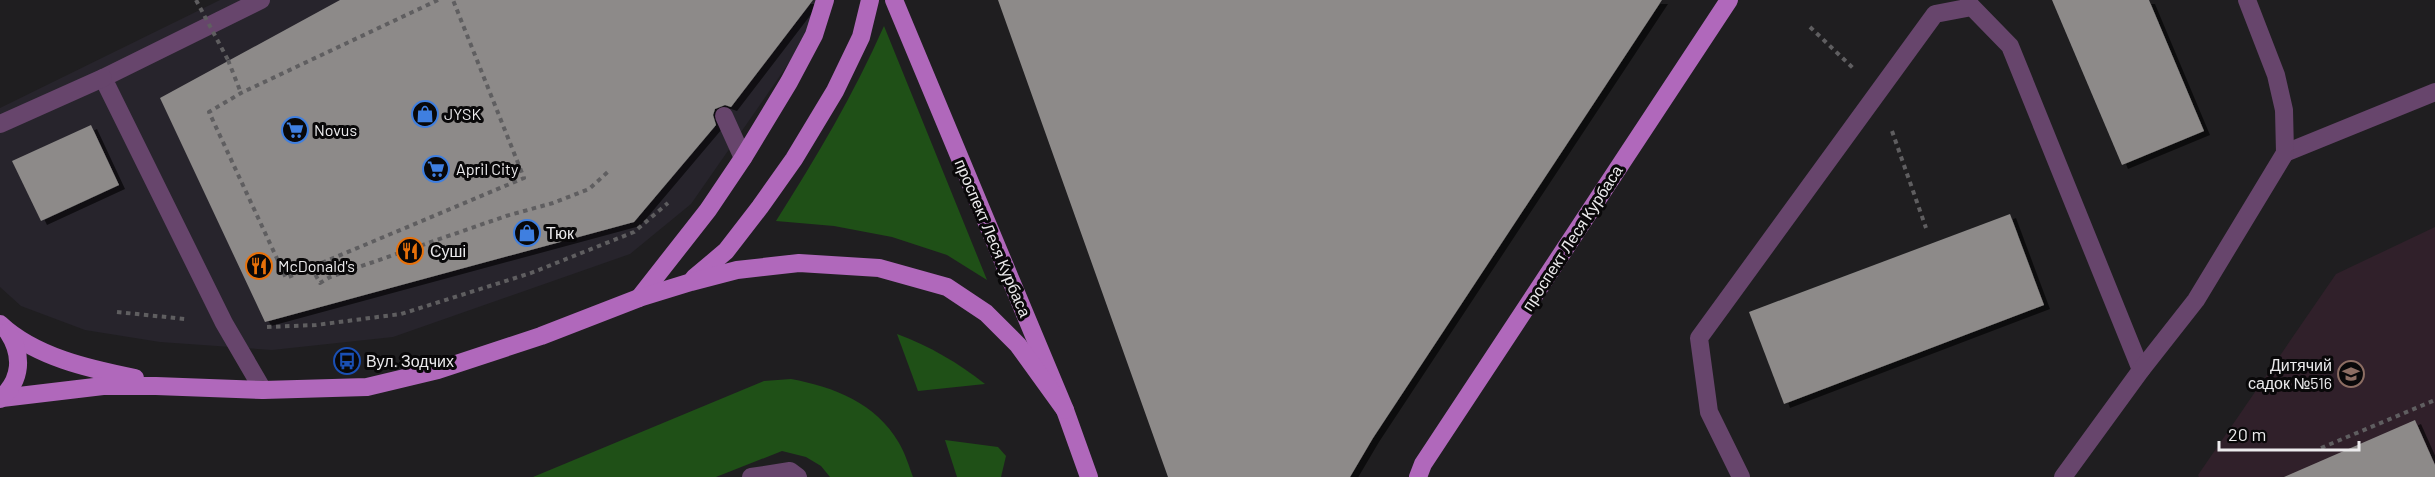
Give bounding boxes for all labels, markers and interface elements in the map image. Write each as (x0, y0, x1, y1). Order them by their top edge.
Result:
shop icon: JYSK (410, 99, 440, 129)
place label: JYSK (444, 104, 481, 123)
supermarket icon: Novus (280, 115, 310, 145)
place label: Novus (314, 120, 357, 139)
supermarket icon: April City (421, 154, 451, 184)
street label: проспект Леся Курбаса (952, 156, 1035, 320)
place label: April City (456, 159, 519, 178)
street label: проспект Леся Курбаса (1517, 161, 1626, 314)
shop icon: Тюк (512, 218, 542, 248)
place label: Тюк (546, 223, 575, 242)
restaurant icon: Суші (395, 236, 425, 266)
place label: Суші (430, 241, 466, 260)
restaurant icon: McDonald's (244, 251, 274, 281)
place label: McDonald's (278, 256, 355, 275)
bus stop icon: Вул. Зодчих (332, 346, 362, 376)
place label: Вул. Зодчих (366, 351, 454, 370)
place label: Дитячий садок №516 (2248, 355, 2332, 392)
school or university icon: Дитячий садок №516 (2336, 359, 2366, 389)
scale bar (2219, 414, 2358, 452)
text: 20 m (2228, 423, 2266, 445)

